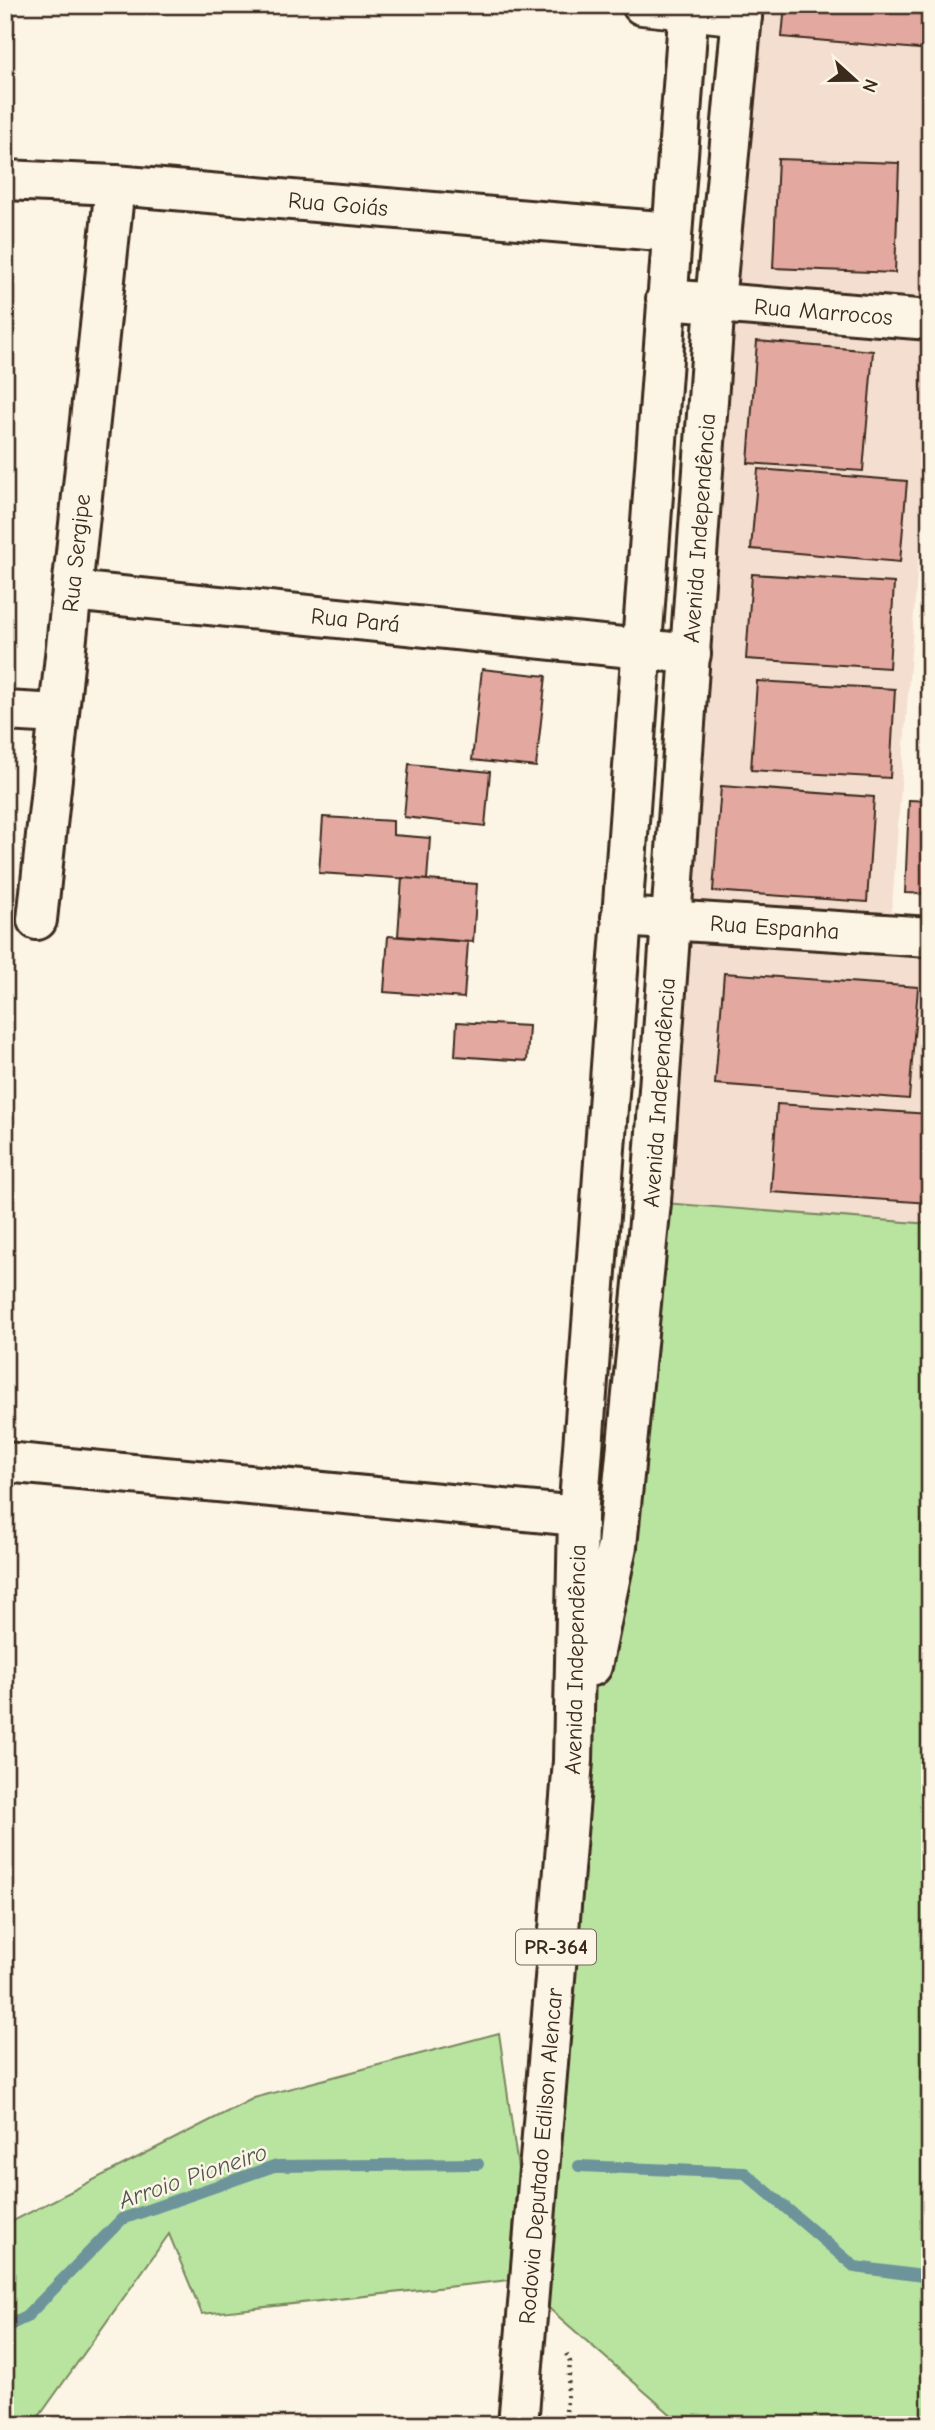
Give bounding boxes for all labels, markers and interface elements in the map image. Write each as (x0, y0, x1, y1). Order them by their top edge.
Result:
north arrow (820, 46, 890, 116)
text: N (857, 76, 882, 95)
street label: Rua Goiás (287, 186, 389, 222)
street label: Rua Marrocos (753, 293, 894, 330)
street label: Avenida Independência (677, 412, 721, 644)
street label: Rua Sergipe (56, 493, 96, 614)
street label: Rua Pará (310, 602, 401, 638)
street label: Rua Espanha (709, 909, 840, 945)
street label: Avenida Independência (637, 977, 680, 1208)
street label: Avenida Independência (558, 1544, 591, 1776)
road number: PR-364 (516, 1930, 596, 1965)
street label: Rodovia Deputado Edilson Alencar (513, 1986, 568, 2325)
water label: Arroio Pioneiro (114, 2138, 271, 2215)

